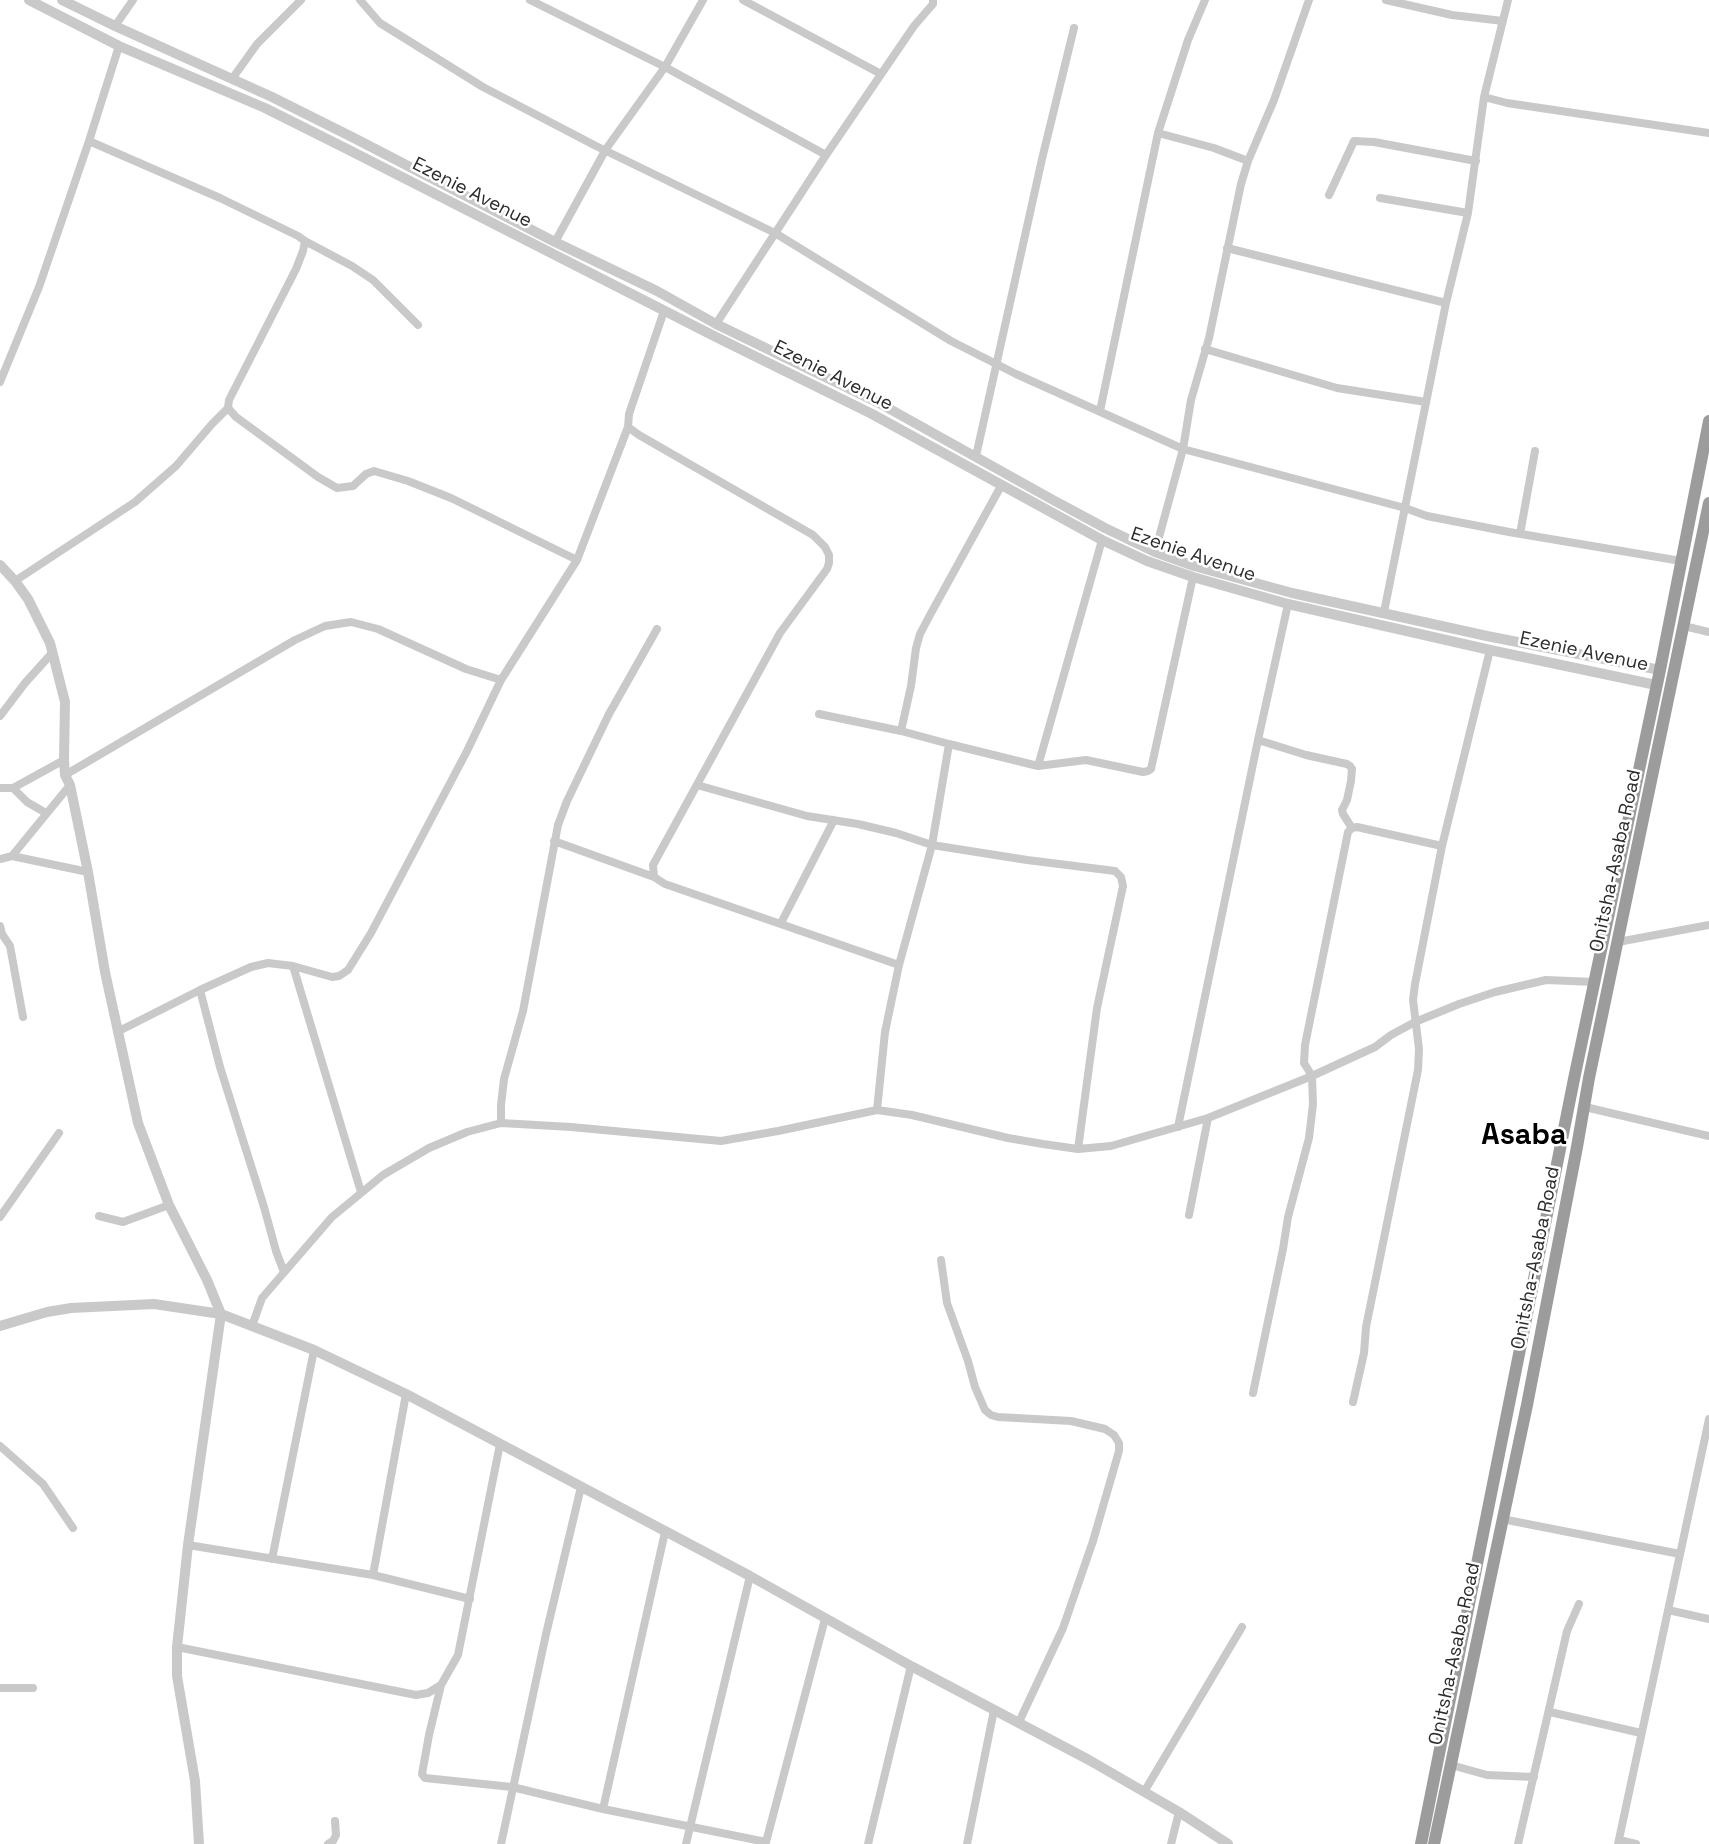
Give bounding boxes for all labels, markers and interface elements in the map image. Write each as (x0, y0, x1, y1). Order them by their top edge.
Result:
street label: Ezenie Avenue (408, 153, 536, 233)
street label: Ezenie Avenue (769, 336, 897, 416)
street label: Ezenie Avenue (1127, 523, 1259, 587)
street label: Ezenie Avenue (1518, 627, 1650, 677)
street label: Onitsha-Asaba Road (1586, 768, 1646, 954)
district label: Asaba (1481, 1119, 1567, 1153)
street label: Onitsha-Asaba Road (1507, 1164, 1565, 1352)
street label: Onitsha-Asaba Road (1425, 1561, 1485, 1747)

